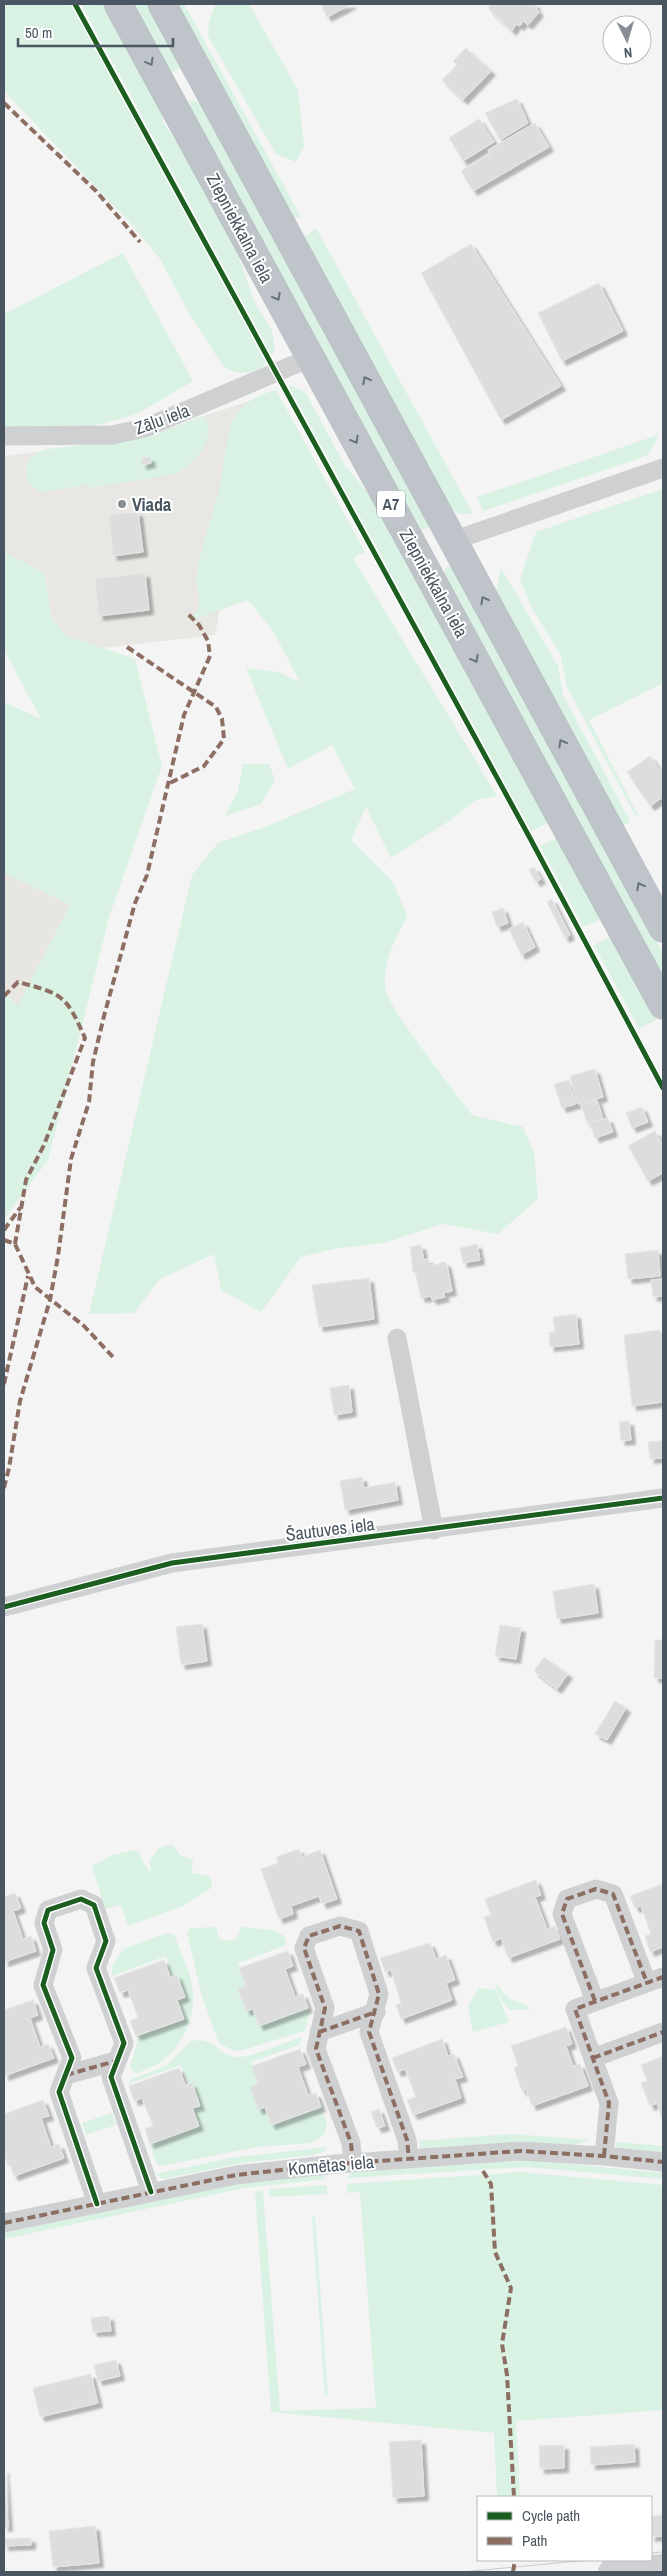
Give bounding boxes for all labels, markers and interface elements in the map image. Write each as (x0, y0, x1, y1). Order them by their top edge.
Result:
scale bar (18, 15, 172, 47)
north arrow (602, 15, 652, 65)
text: 50 m (25, 22, 52, 43)
text: N (623, 44, 633, 62)
one-way arrow (144, 57, 154, 66)
street label: Ziepniekkalna iela (201, 169, 279, 287)
one-way arrow (271, 292, 281, 301)
one-way arrow (362, 377, 372, 386)
street label: Zāļu iela (131, 398, 193, 440)
one-way arrow (349, 434, 359, 443)
road number: A7 (377, 490, 405, 518)
place label: Viada (132, 492, 172, 517)
marker: Viada (116, 498, 128, 510)
street label: Ziepniekkalna iela (394, 524, 474, 642)
one-way arrow (480, 597, 490, 606)
one-way arrow (469, 654, 479, 663)
one-way arrow (558, 739, 568, 748)
one-way arrow (636, 882, 646, 891)
street label: Šautuves iela (284, 1511, 376, 1547)
street label: Komētas iela (287, 2149, 375, 2181)
legend (477, 2496, 652, 2561)
text: Cycle path (522, 2505, 580, 2526)
text: Path (522, 2530, 547, 2551)

